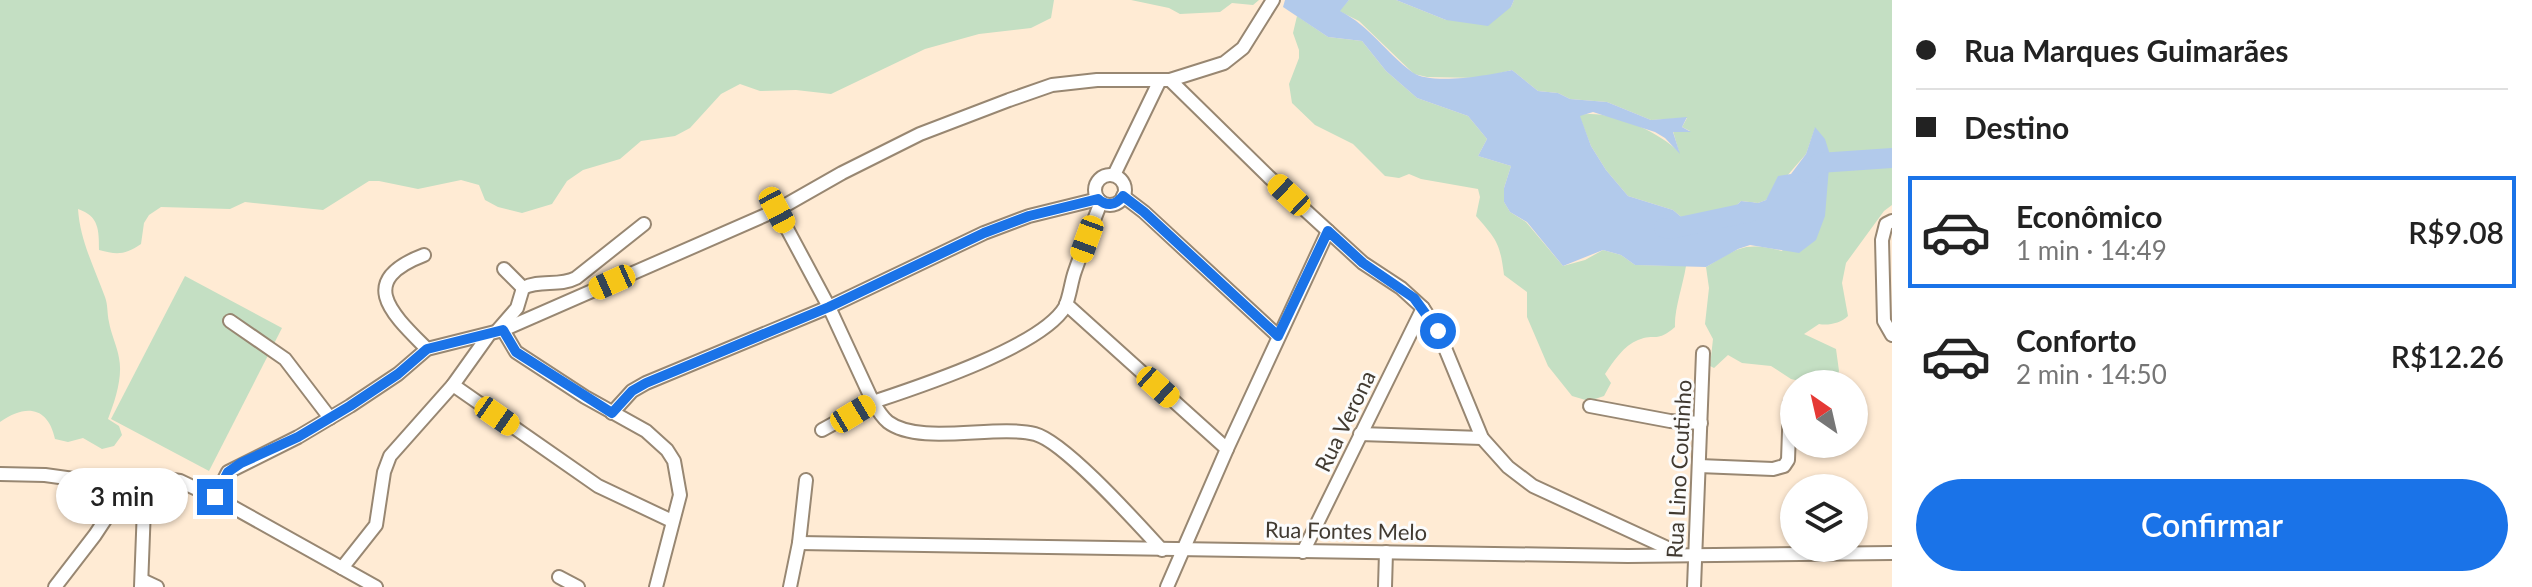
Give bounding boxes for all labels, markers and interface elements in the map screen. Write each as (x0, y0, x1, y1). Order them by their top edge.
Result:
text: Rua Marques Guimarães (1964, 32, 2288, 68)
text: Destino (1964, 109, 2069, 145)
car (1263, 170, 1315, 220)
car (755, 183, 799, 237)
icon: car (1920, 196, 1992, 268)
text: Econômico (2016, 198, 2162, 234)
car (1068, 212, 1106, 266)
text: R$9.08 (2408, 214, 2504, 250)
text: 1 min · 14:49 (2016, 234, 2167, 266)
car (585, 261, 639, 303)
route start (1420, 313, 1456, 349)
icon: car (1920, 320, 1992, 392)
text: Conforto (2016, 322, 2136, 358)
text: R$12.26 (2391, 338, 2504, 374)
text: 2 min · 14:50 (2016, 358, 2167, 390)
car (1132, 362, 1184, 412)
street label: Rua Verona (1308, 366, 1381, 476)
north arrow (1780, 370, 1868, 458)
map controls (1780, 370, 1868, 562)
street label: Rua Lino Coutinho (1660, 379, 1697, 559)
car (826, 391, 880, 437)
car (470, 392, 524, 440)
callout: 3 min (55, 469, 187, 525)
button: layers (1780, 474, 1868, 562)
route end (197, 479, 233, 515)
button: Confirmar (1916, 479, 2508, 571)
text: 3 min (90, 480, 154, 512)
street label: Rua Fontes Melo (1265, 516, 1427, 545)

